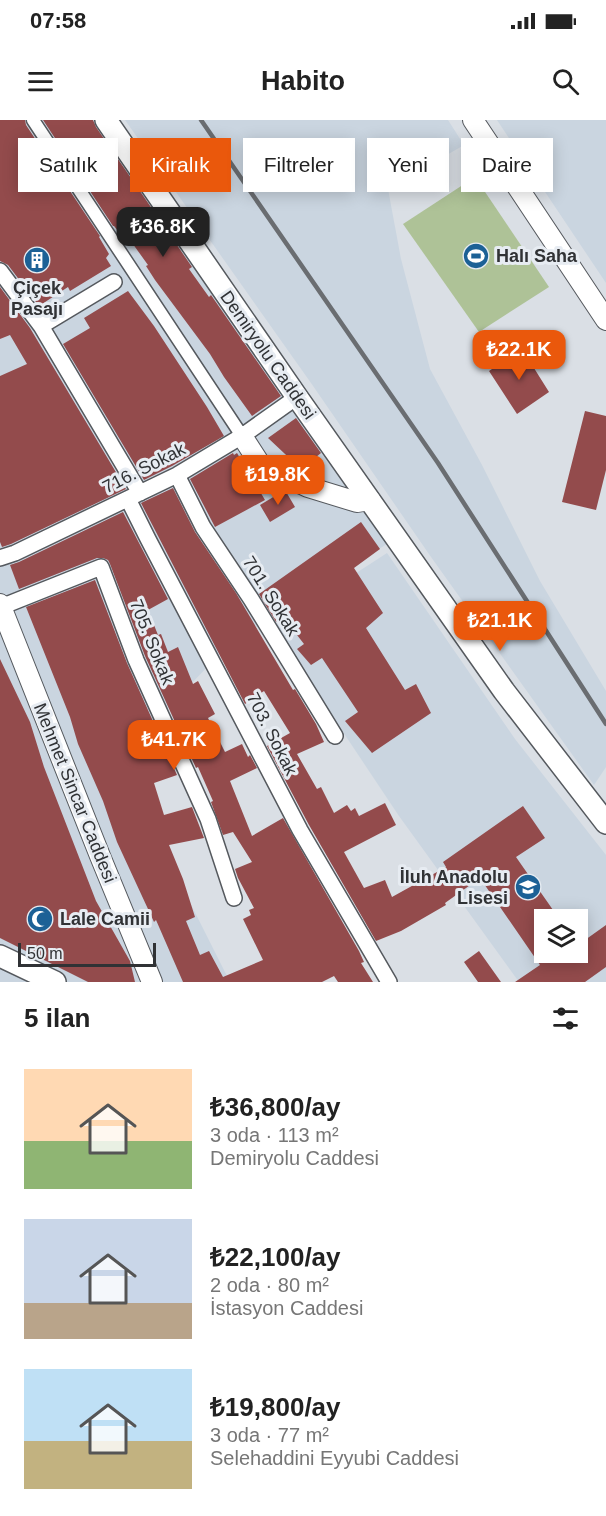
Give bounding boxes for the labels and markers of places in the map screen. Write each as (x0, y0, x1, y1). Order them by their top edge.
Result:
pin: ₺36.8K (114, 207, 212, 258)
sports icon: Halı Saha (461, 241, 491, 271)
building icon: Çiçek Pasajı (22, 245, 52, 275)
place label: Halı Saha (496, 246, 578, 266)
place label: Çiçek Pasajı (11, 278, 63, 319)
pin: ₺22.1K (470, 330, 568, 381)
pin: ₺19.8K (229, 455, 327, 506)
pin: ₺21.1K (451, 601, 549, 652)
pin: ₺41.7K (125, 720, 223, 771)
place label: İluh Anadolu Lisesi (400, 867, 508, 908)
school or university icon: İluh Anadolu Lisesi (513, 872, 543, 902)
mosque icon: Lale Camii (25, 904, 55, 934)
place label: Lale Camii (60, 909, 150, 929)

